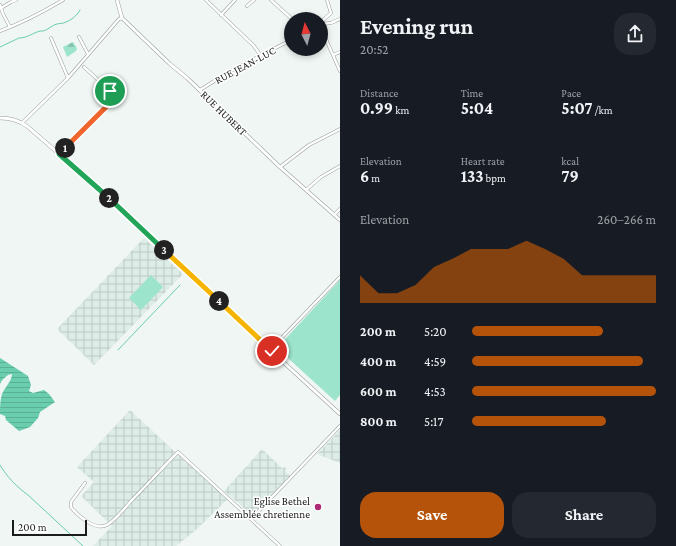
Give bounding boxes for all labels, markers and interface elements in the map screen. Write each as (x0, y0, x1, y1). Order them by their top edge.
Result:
north arrow (284, 12, 328, 56)
map controls (284, 12, 328, 56)
button: share (614, 13, 656, 55)
text: Evening run (360, 14, 473, 39)
text: 20:52 (360, 42, 389, 57)
street label: RUE JEAN-LUC (213, 44, 278, 87)
pin (93, 74, 127, 108)
icon: arrive (99, 80, 121, 102)
text: Distance (360, 87, 398, 99)
text: Time (461, 87, 483, 99)
text: Pace (561, 87, 581, 99)
street label: RUE HUBERT (199, 88, 249, 138)
text: 0.99 (360, 99, 393, 118)
text: 5:04 (461, 99, 493, 118)
text: 5:07 (561, 99, 593, 118)
text: km (393, 104, 409, 116)
text: /km (593, 104, 613, 116)
pin: 1 (55, 138, 75, 158)
text: 1 (63, 142, 67, 154)
text: Elevation (360, 155, 402, 167)
text: Heart rate (461, 155, 505, 167)
text: kcal (561, 155, 579, 167)
text: 6 (360, 167, 369, 186)
text: 133 (461, 167, 484, 186)
text: 79 (561, 167, 579, 186)
text: m (369, 172, 380, 184)
text: bpm (484, 172, 506, 184)
pin: 2 (99, 188, 119, 208)
text: 2 (106, 192, 112, 204)
text: Elevation (360, 212, 409, 227)
text: 260–266 m (597, 212, 656, 227)
pin: 3 (154, 240, 174, 260)
text: 3 (161, 244, 167, 256)
pin: 4 (209, 291, 229, 311)
text: 4 (216, 295, 222, 307)
text: 200 m (360, 324, 396, 339)
text: 5:20 (424, 324, 447, 339)
pin (255, 334, 289, 368)
icon: check (261, 340, 283, 362)
text: 400 m (360, 354, 396, 369)
text: 4:59 (424, 354, 446, 369)
text: 600 m (360, 384, 396, 399)
text: 4:53 (424, 384, 446, 399)
text: 800 m (360, 414, 397, 429)
text: 5:17 (424, 414, 443, 429)
button: Save (360, 492, 504, 538)
button: Share (512, 492, 656, 538)
place label: Eglise Bethel Assemblée chretienne (214, 495, 310, 520)
marker: Eglise Bethel Assemblée chretienne (313, 502, 323, 512)
scale bar (12, 518, 87, 537)
text: 200 m (18, 521, 47, 533)

